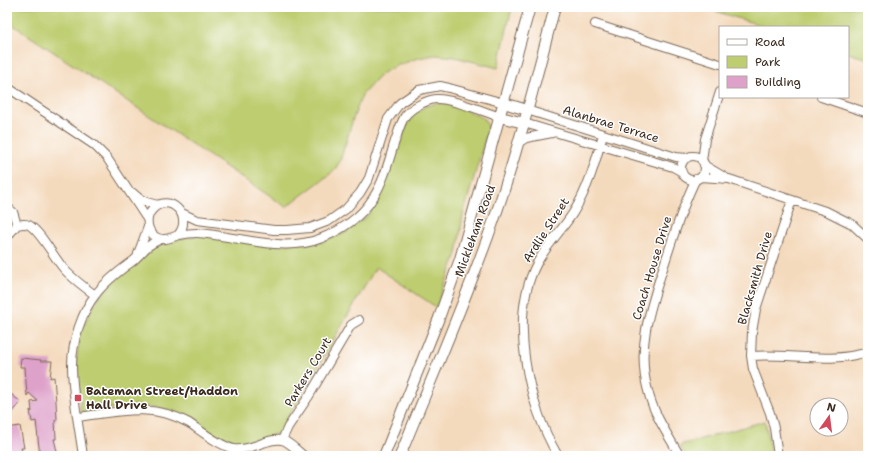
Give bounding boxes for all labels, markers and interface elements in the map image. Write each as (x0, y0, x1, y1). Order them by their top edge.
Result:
legend (719, 26, 849, 98)
text: Road (755, 34, 786, 50)
text: Park (755, 54, 781, 70)
text: Building (755, 74, 801, 90)
street label: Alanbrae Terrace (561, 102, 661, 146)
street label: Mickleham Road (451, 182, 499, 279)
street label: Ardlie Street (519, 195, 573, 265)
street label: Coach House Drive (629, 214, 675, 322)
street label: Blacksmith Drive (734, 229, 776, 326)
street label: Parkers Court (281, 334, 335, 410)
place label: Bateman Street/Haddon Hall Drive (86, 383, 238, 413)
marker: Bateman Street/Haddon Hall Drive (73, 393, 83, 403)
north arrow (809, 397, 849, 437)
text: N (825, 399, 838, 416)

